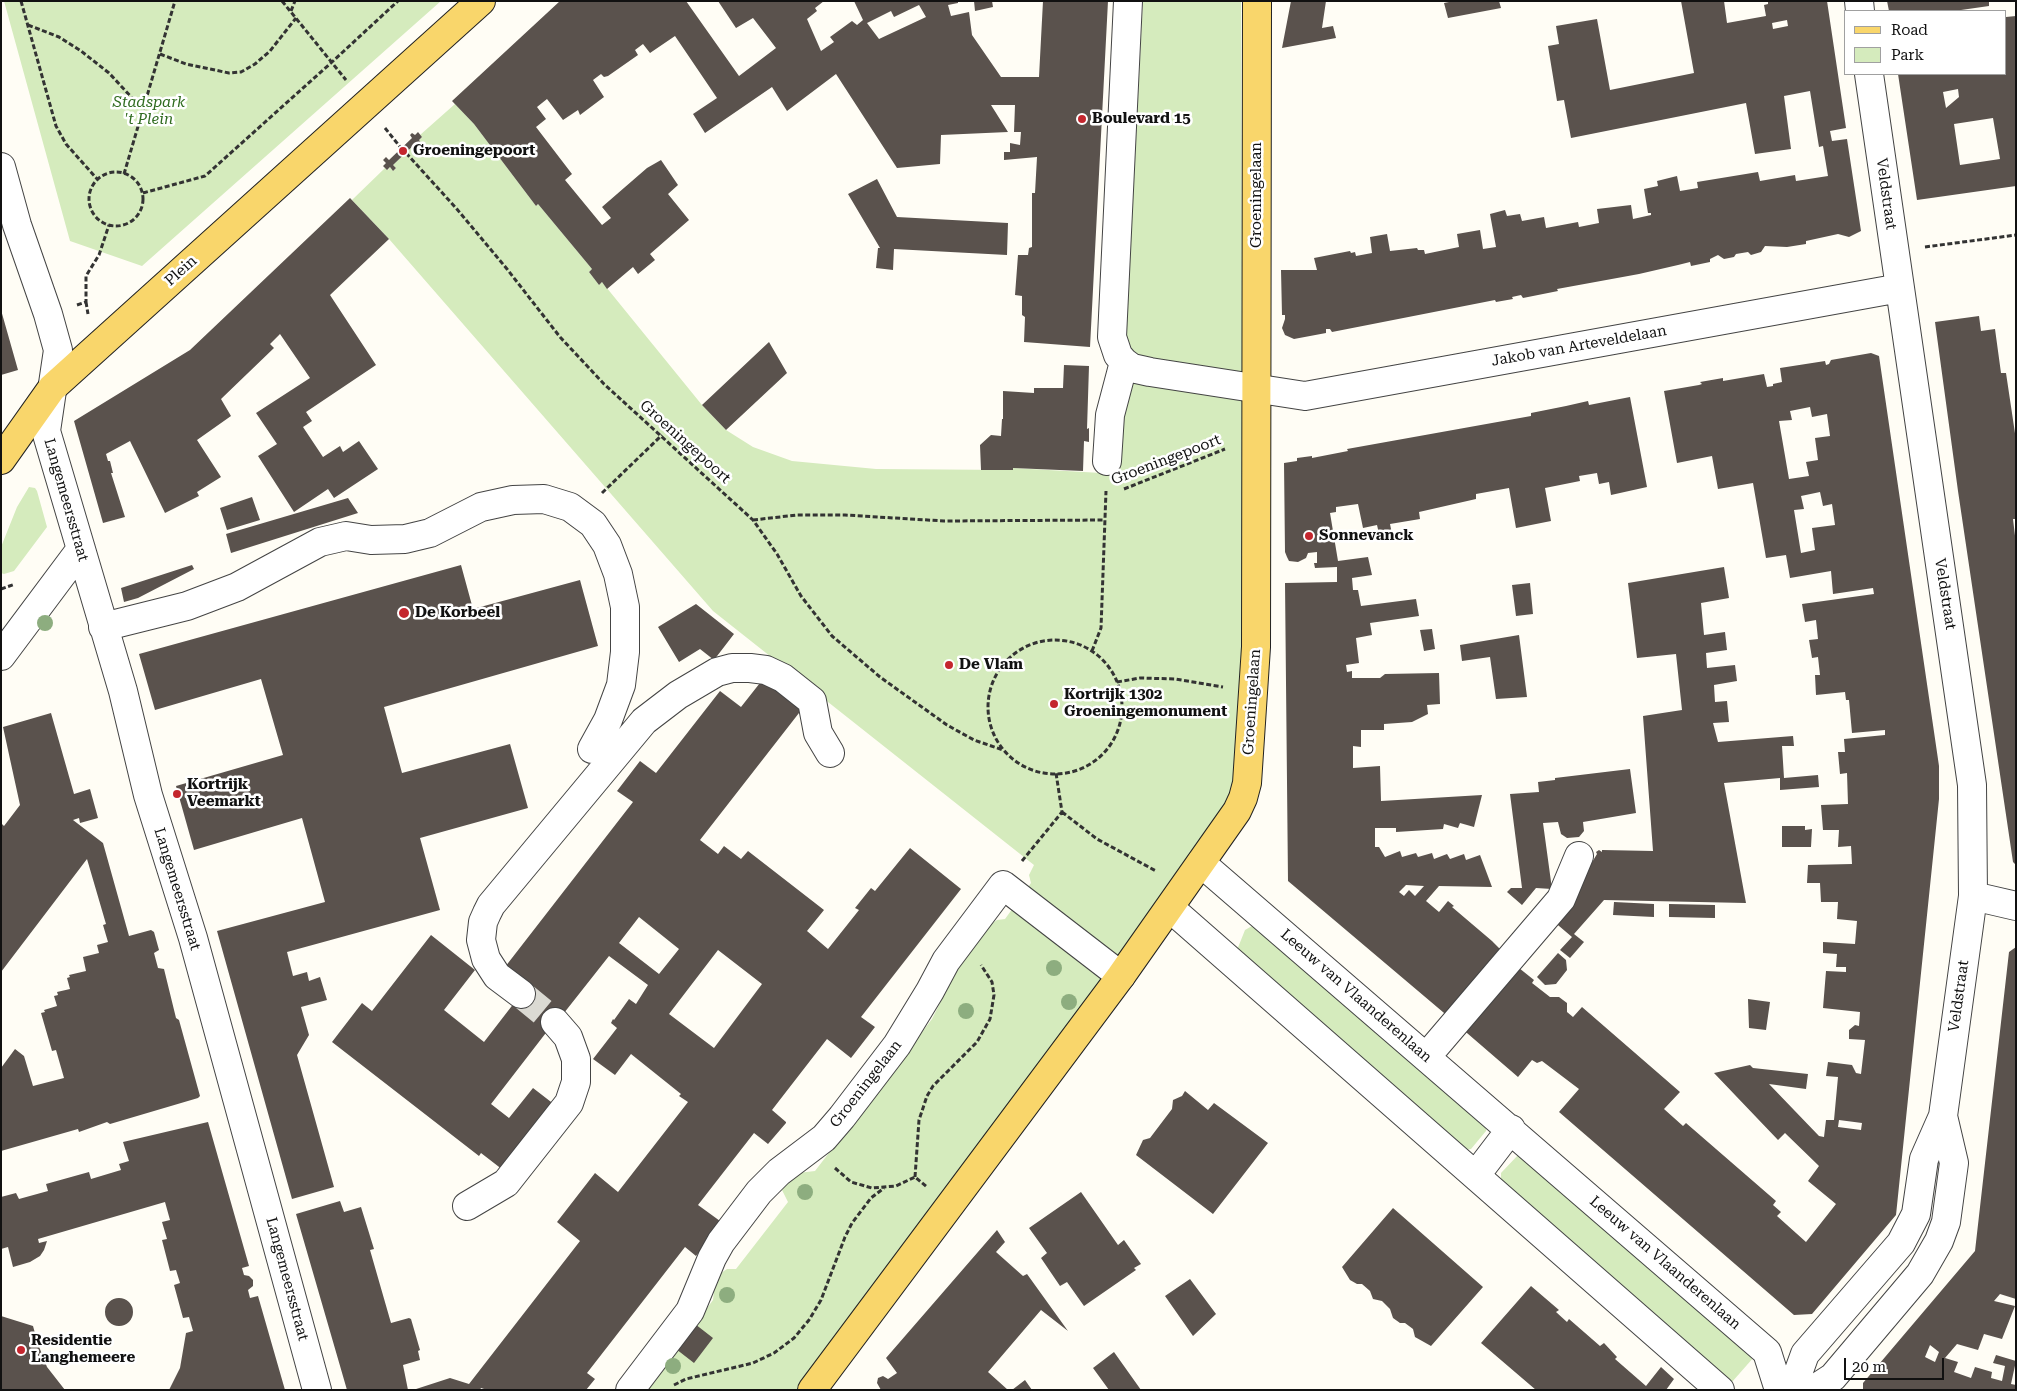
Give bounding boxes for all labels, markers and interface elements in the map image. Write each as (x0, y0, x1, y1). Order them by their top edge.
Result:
legend (1844, 10, 2007, 75)
text: Road (1891, 21, 1928, 39)
text: Park (1891, 46, 1924, 64)
park label: Stadspark 't Plein (113, 94, 185, 129)
place label: Boulevard 15 (1092, 110, 1191, 128)
marker: Boulevard 15 (1076, 113, 1088, 125)
place label: Groeningepoort (413, 142, 535, 160)
street label: Groeningelaan (1248, 142, 1266, 248)
marker: Groeningepoort (397, 145, 409, 157)
street label: Veldstraat (1872, 157, 1900, 231)
street label: Plein (161, 252, 201, 290)
street label: Jakob van Arteveldelaan (1490, 322, 1668, 370)
street label: Groeningepoort (636, 397, 734, 487)
street label: Groeningepoort (1109, 431, 1223, 489)
street label: Langemeersstraat (40, 436, 92, 564)
place label: Sonnevanck (1319, 527, 1414, 545)
marker: Sonnevanck (1303, 530, 1315, 542)
street label: Veldstraat (1930, 557, 1960, 631)
place label: De Korbeel (415, 604, 500, 622)
marker: De Korbeel (397, 606, 411, 620)
street label: Groeningelaan (1239, 649, 1265, 755)
place label: De Vlam (959, 656, 1023, 674)
marker: De Vlam (943, 659, 955, 671)
place label: Kortrijk 1302 Groeningemonument (1064, 686, 1227, 721)
marker: Kortrijk 1302 Groeningemonument (1048, 698, 1060, 710)
place label: Kortrijk Veemarkt (187, 776, 261, 811)
marker: Kortrijk Veemarkt (171, 788, 183, 800)
street label: Langemeersstraat (150, 825, 204, 953)
street label: Leeuw van Vlaanderenlaan (1277, 925, 1435, 1067)
street label: Veldstraat (1945, 959, 1973, 1033)
street label: Groeningelaan (826, 1037, 906, 1131)
street label: Leeuw van Vlaanderenlaan (1586, 1192, 1744, 1334)
street label: Langemeersstraat (262, 1215, 312, 1343)
place label: Residentie Langhemeere (31, 1332, 135, 1367)
marker: Residentie Langhemeere (15, 1344, 27, 1356)
scale bar (1847, 1348, 1947, 1380)
text: 20 m (1852, 1358, 1886, 1376)

